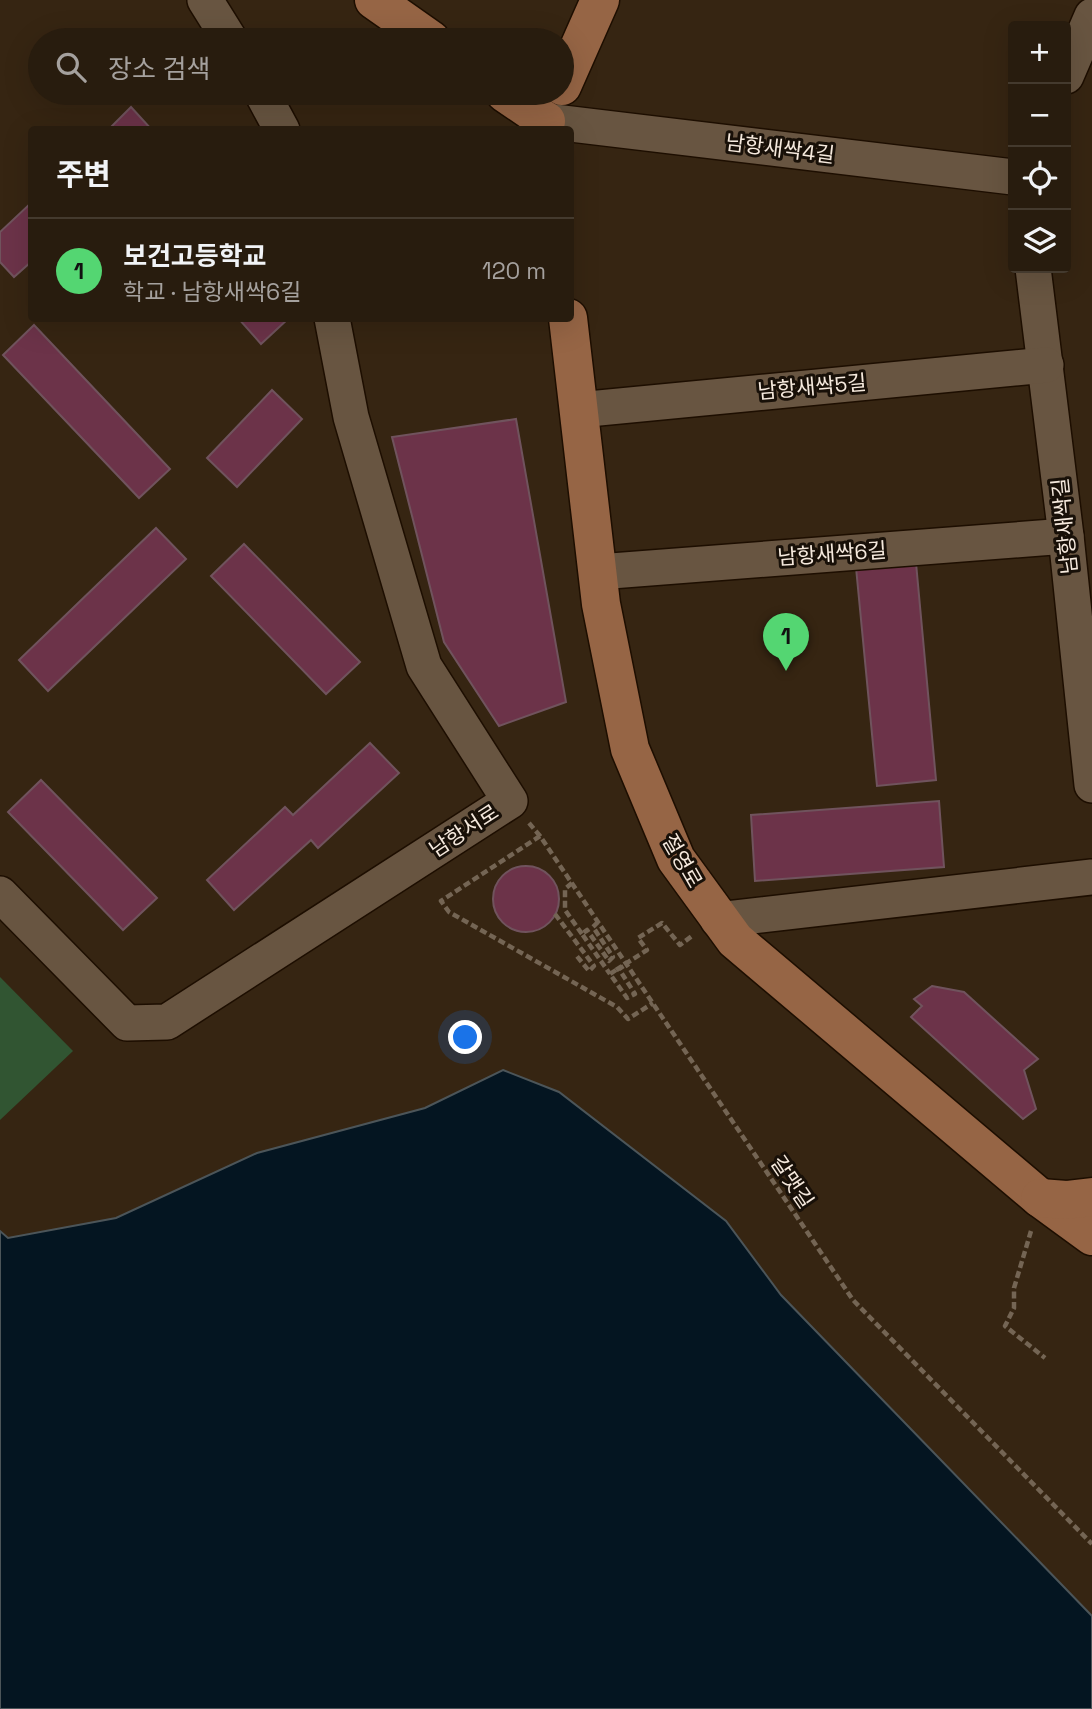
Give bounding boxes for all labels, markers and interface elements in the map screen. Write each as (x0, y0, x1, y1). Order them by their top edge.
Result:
map controls (1008, 21, 1071, 273)
button: + (1008, 21, 1071, 84)
search box (28, 28, 574, 105)
icon: search (52, 48, 90, 86)
text: 장소 검색 (108, 52, 210, 86)
button: − (1008, 84, 1071, 147)
street label: 남항새싹4길 (724, 128, 836, 169)
button: locate (1008, 147, 1071, 210)
text: 주변 (56, 155, 111, 194)
button: layers (1008, 210, 1071, 273)
text: 보건고등학교 (123, 239, 267, 273)
text: 1 (74, 256, 84, 286)
text: 120 m (482, 256, 546, 286)
text: 학교 · 남항새싹6길 (123, 277, 301, 307)
street label: 남항새싹5길 (756, 368, 868, 405)
street label: 남항새싹길 (1046, 477, 1083, 576)
street label: 남항새싹6길 (776, 536, 888, 571)
pin: 1 (763, 613, 809, 671)
street label: 남항서로 (424, 798, 503, 863)
street label: 절영로 (656, 829, 709, 893)
your location (448, 1020, 482, 1054)
street label: 갈맷길 (765, 1150, 820, 1213)

